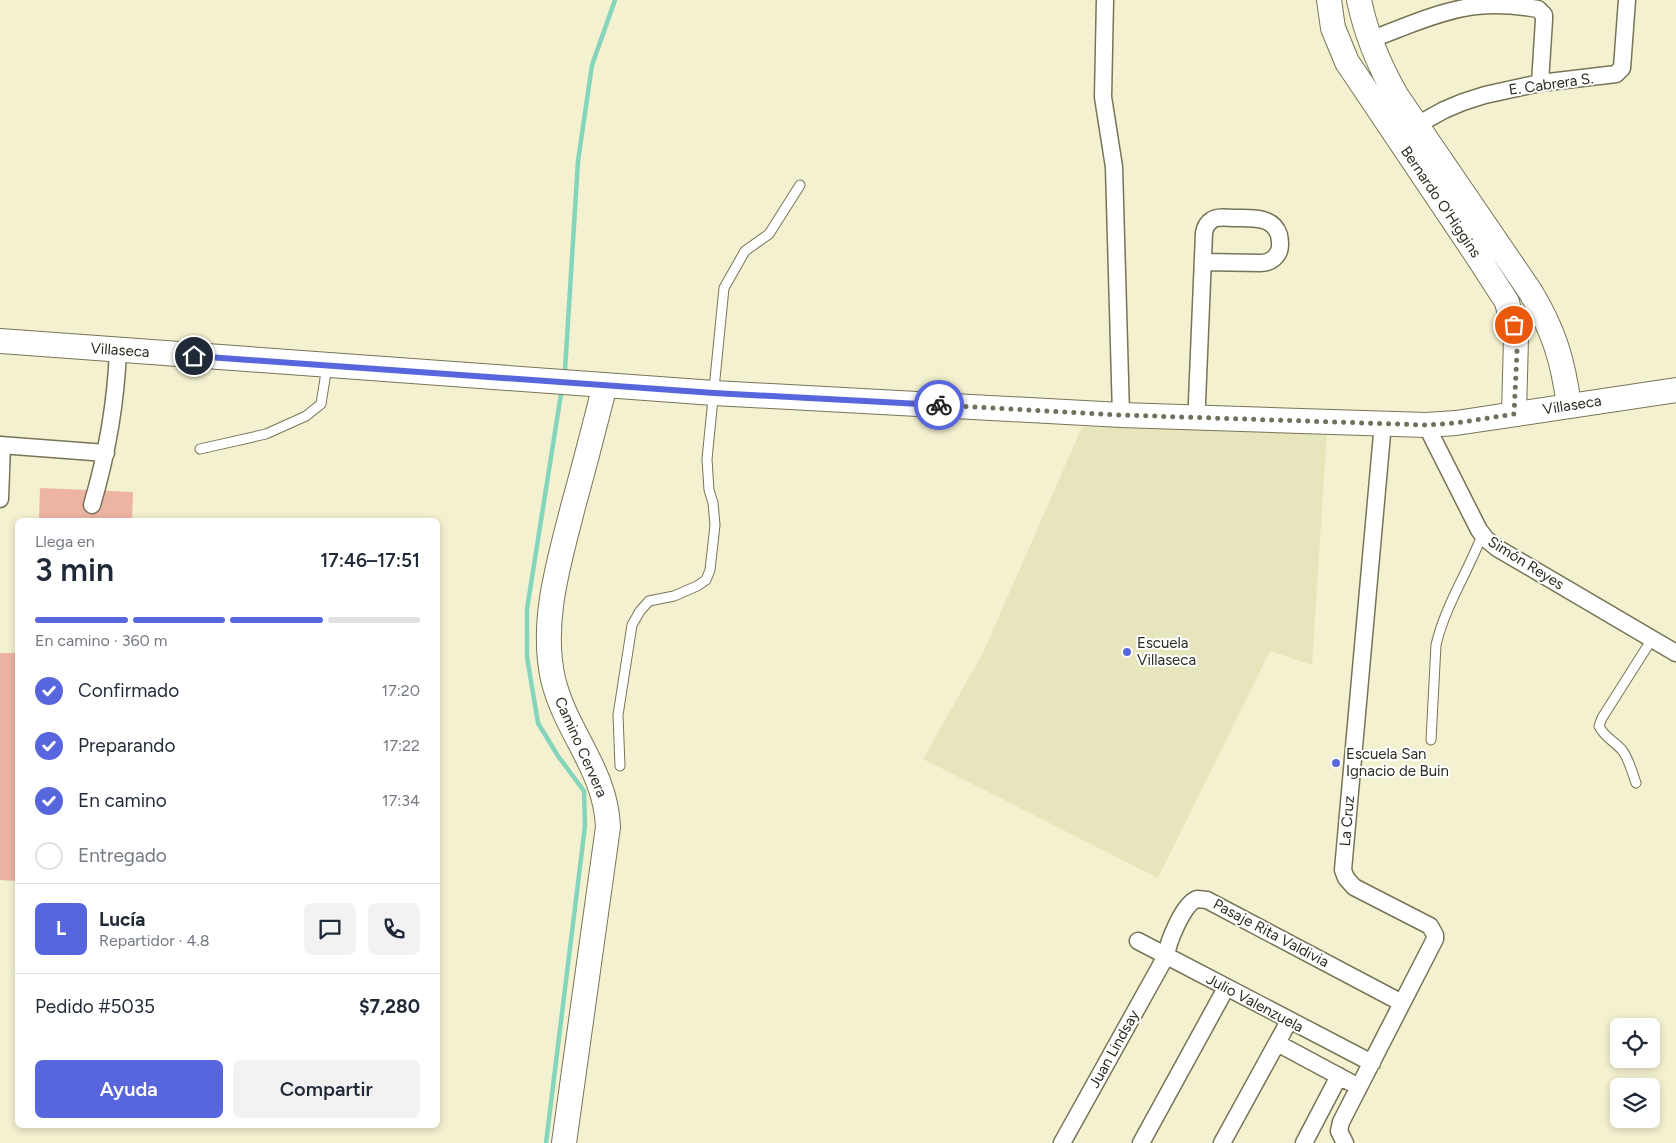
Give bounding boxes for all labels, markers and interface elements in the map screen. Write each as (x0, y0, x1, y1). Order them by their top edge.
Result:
street label: E. Cabrera S. (1508, 69, 1594, 99)
street label: Bernardo O'Higgins (1397, 143, 1485, 261)
pin (1493, 304, 1535, 346)
icon: bag (1500, 311, 1528, 339)
pin (173, 335, 215, 377)
street label: Villaseca (90, 339, 150, 361)
icon: home (180, 342, 208, 370)
courier (914, 380, 964, 430)
icon: bike (925, 391, 953, 419)
street label: Villaseca (1541, 391, 1603, 419)
text: Llega en (35, 532, 95, 551)
street label: Simón Reyes (1485, 532, 1567, 594)
text: 17:46–17:51 (320, 549, 420, 572)
text: 3 min (35, 551, 114, 589)
text: En camino · 360 m (35, 631, 167, 650)
place label: Escuela Villaseca (1137, 634, 1196, 669)
marker: Escuela Villaseca (1121, 646, 1133, 658)
icon: check (35, 677, 63, 705)
text: Confirmado (78, 679, 179, 702)
text: 17:20 (382, 681, 420, 700)
street label: Camino Cervera (551, 694, 611, 800)
icon: check (35, 732, 63, 760)
text: Preparando (78, 734, 176, 757)
text: 17:22 (383, 736, 420, 755)
place label: Escuela San Ignacio de Buin (1346, 745, 1449, 780)
marker: Escuela San Ignacio de Buin (1330, 757, 1342, 769)
icon: check (35, 787, 63, 815)
text: En camino (78, 789, 167, 812)
text: 17:34 (382, 791, 420, 810)
street label: La Cruz (1336, 795, 1358, 847)
text: Entregado (78, 844, 167, 867)
street label: Pasaje Rita Valdivia (1210, 895, 1332, 971)
button: chat (304, 903, 356, 955)
button: phone (368, 903, 420, 955)
text: Lucía (99, 908, 145, 931)
text: L (56, 917, 66, 940)
text: Repartidor · 4.8 (99, 931, 210, 950)
street label: Julio Valenzuela (1203, 970, 1307, 1036)
text: Pedido #5035 (35, 995, 155, 1018)
text: $7,280 (359, 995, 420, 1018)
street label: Juan Lindsay (1085, 1007, 1143, 1091)
map controls (1610, 1018, 1660, 1128)
button: locate (1610, 1018, 1660, 1068)
button: Ayuda (35, 1060, 223, 1118)
button: Compartir (233, 1060, 420, 1118)
button: layers (1610, 1078, 1660, 1128)

